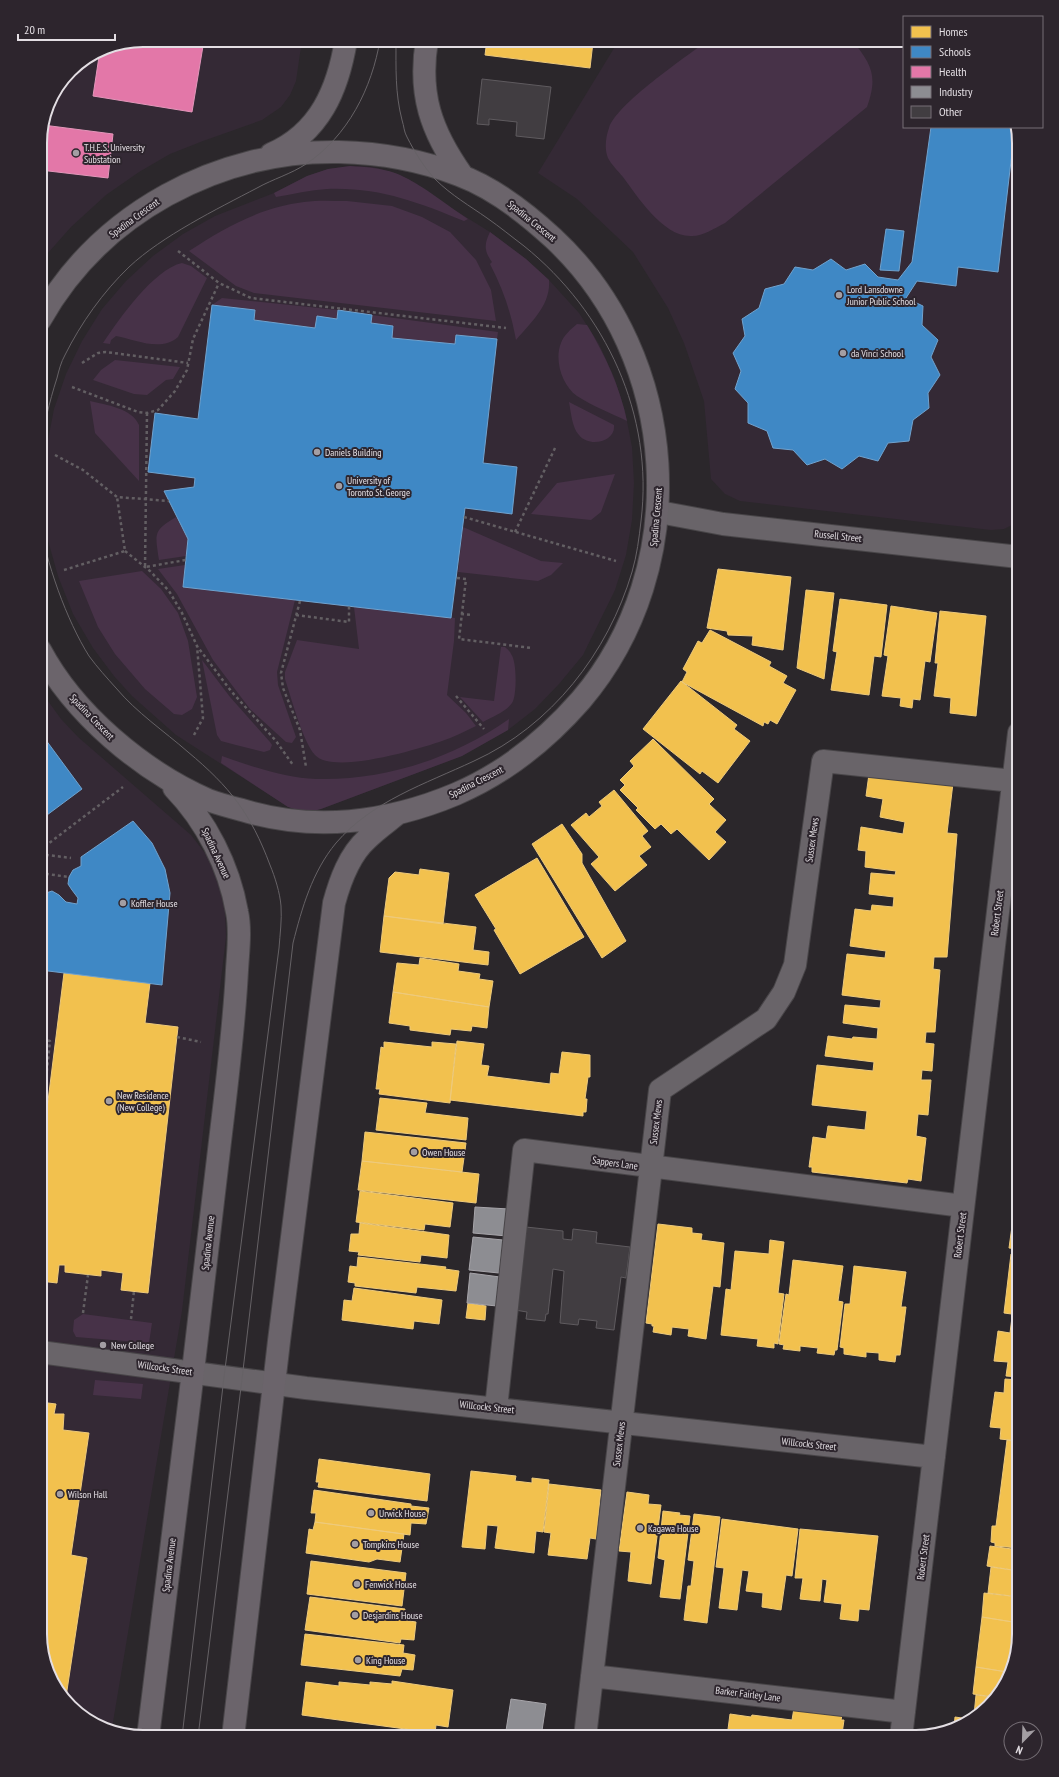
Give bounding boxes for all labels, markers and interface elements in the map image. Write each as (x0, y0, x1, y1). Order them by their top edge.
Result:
scale bar (18, 16, 115, 42)
legend (903, 16, 1043, 128)
text: 20 m (24, 22, 45, 37)
text: Homes (939, 24, 967, 39)
text: Schools (939, 44, 971, 59)
text: Health (939, 64, 967, 79)
text: Industry (939, 84, 973, 99)
text: Other (939, 104, 963, 119)
place label: T.H.E.S. University Substation (84, 141, 145, 166)
marker: T.H.E.S. University Substation (71, 148, 81, 158)
street label: Spadina Crescent (106, 195, 162, 241)
street label: Spadina Crescent (505, 197, 559, 245)
place label: Lord Lansdowne Junior Public School (846, 283, 916, 308)
marker: Lord Lansdowne Junior Public School (834, 290, 844, 300)
place label: da Vinci School (851, 347, 904, 360)
marker: da Vinci School (838, 348, 848, 358)
place label: Daniels Building (325, 446, 382, 459)
marker: Daniels Building (312, 447, 322, 457)
place label: University of Toronto St. George (347, 474, 410, 499)
marker: University of Toronto St. George (334, 481, 344, 491)
street label: Spadina Crescent (647, 487, 665, 547)
street label: Russell Street (814, 527, 863, 545)
street label: Spadina Crescent (67, 691, 117, 743)
street label: Spadina Crescent (447, 763, 505, 801)
street label: Sussex Mews (802, 816, 822, 863)
street label: Spadina Avenue (199, 825, 233, 881)
street label: Robert Street (988, 889, 1006, 936)
place label: Koffler House (131, 897, 178, 910)
marker: Koffler House (118, 898, 128, 908)
place label: New Residence (New College) (117, 1089, 169, 1114)
marker: New Residence (New College) (104, 1096, 114, 1106)
street label: Sussex Mews (647, 1098, 665, 1145)
place label: Owen House (422, 1146, 465, 1159)
marker: Owen House (409, 1147, 419, 1157)
street label: Sappers Lane (591, 1153, 639, 1173)
street label: Robert Street (951, 1211, 969, 1258)
street label: Spadina Avenue (199, 1215, 217, 1271)
place label: New College (111, 1339, 154, 1352)
marker: New College (98, 1340, 108, 1350)
street label: Willcocks Street (137, 1358, 193, 1378)
street label: Willcocks Street (459, 1398, 515, 1416)
street label: Sussex Mews (610, 1420, 628, 1467)
street label: Willcocks Street (781, 1435, 837, 1453)
place label: Wilson Hall (68, 1488, 108, 1501)
marker: Wilson Hall (55, 1489, 65, 1499)
place label: Urwick House (379, 1507, 426, 1520)
marker: Urwick House (366, 1508, 376, 1518)
place label: Kagawa House (648, 1522, 699, 1535)
marker: Kagawa House (635, 1523, 645, 1533)
street label: Robert Street (914, 1533, 932, 1580)
street label: Spadina Avenue (159, 1537, 179, 1593)
place label: Tompkins House (363, 1538, 419, 1551)
marker: Tompkins House (350, 1539, 360, 1549)
place label: Fenwick House (365, 1578, 417, 1591)
marker: Fenwick House (352, 1579, 362, 1589)
place label: Desjardins House (363, 1609, 423, 1622)
marker: Desjardins House (350, 1610, 360, 1620)
place label: King House (366, 1654, 405, 1667)
marker: King House (353, 1655, 363, 1665)
street label: Barker Fairley Lane (715, 1684, 781, 1704)
north arrow (1003, 1721, 1043, 1761)
text: N (1014, 1743, 1025, 1758)

